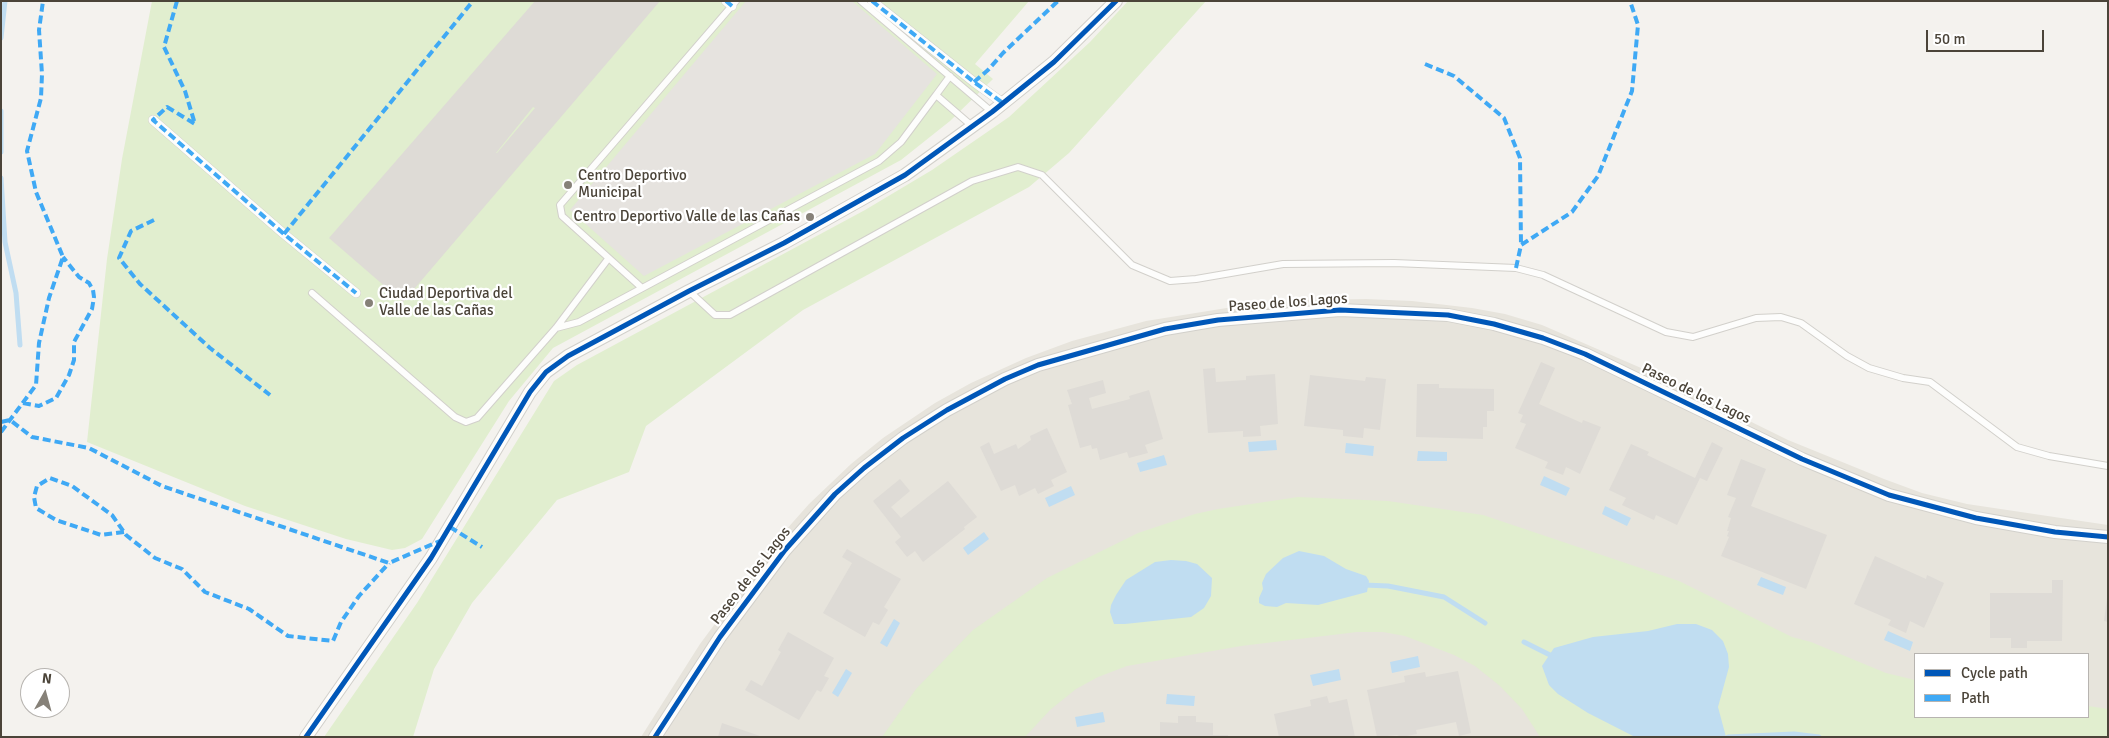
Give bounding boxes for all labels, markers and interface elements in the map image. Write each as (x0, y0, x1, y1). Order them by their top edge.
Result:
scale bar (1929, 20, 2046, 52)
text: 50 m (1934, 30, 1965, 48)
place label: Centro Deportivo Municipal (578, 167, 687, 202)
marker: Centro Deportivo Municipal (562, 179, 574, 191)
place label: Centro Deportivo Valle de las Cañas (573, 208, 800, 226)
marker: Centro Deportivo Valle de las Cañas (804, 211, 816, 223)
place label: Ciudad Deportiva del Valle de las Cañas (379, 285, 513, 320)
street label: Paseo de los Lagos (1228, 290, 1348, 316)
marker: Ciudad Deportiva del Valle de las Cañas (363, 297, 375, 309)
street label: Paseo de los Lagos (1639, 360, 1753, 428)
street label: Paseo de los Lagos (707, 524, 795, 628)
legend (1914, 653, 2089, 718)
text: Cycle path (1961, 664, 2028, 682)
north arrow (20, 668, 70, 718)
text: N (41, 670, 53, 688)
text: Path (1961, 689, 1990, 707)

